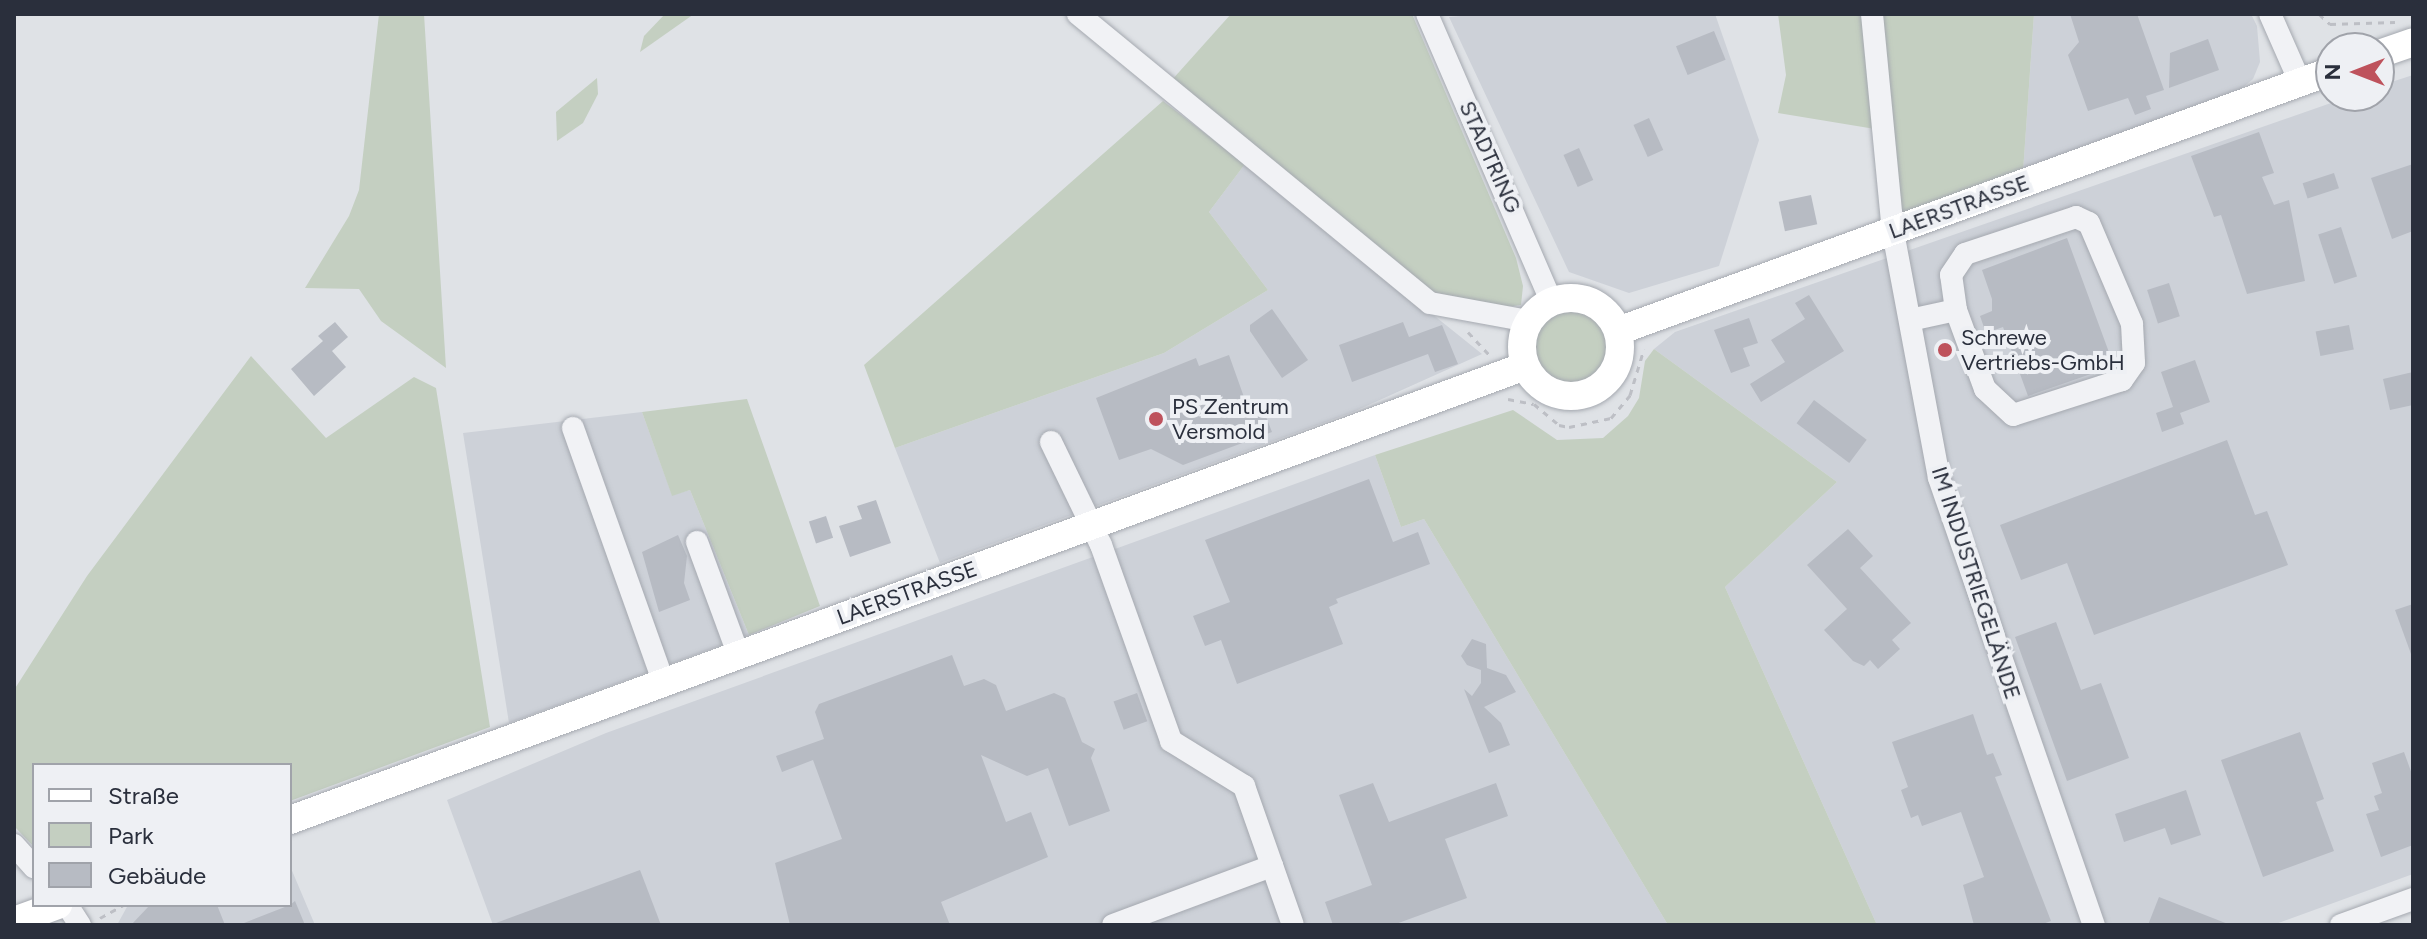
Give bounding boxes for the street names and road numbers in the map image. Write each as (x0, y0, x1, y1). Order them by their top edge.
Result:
street label: STADTRING (1454, 97, 1526, 217)
street label: LAERSTRASSE (1885, 169, 2033, 245)
street label: IM INDUSTRIEGELÄNDE (1926, 463, 2026, 703)
street label: LAERSTRASSE (833, 555, 981, 631)

